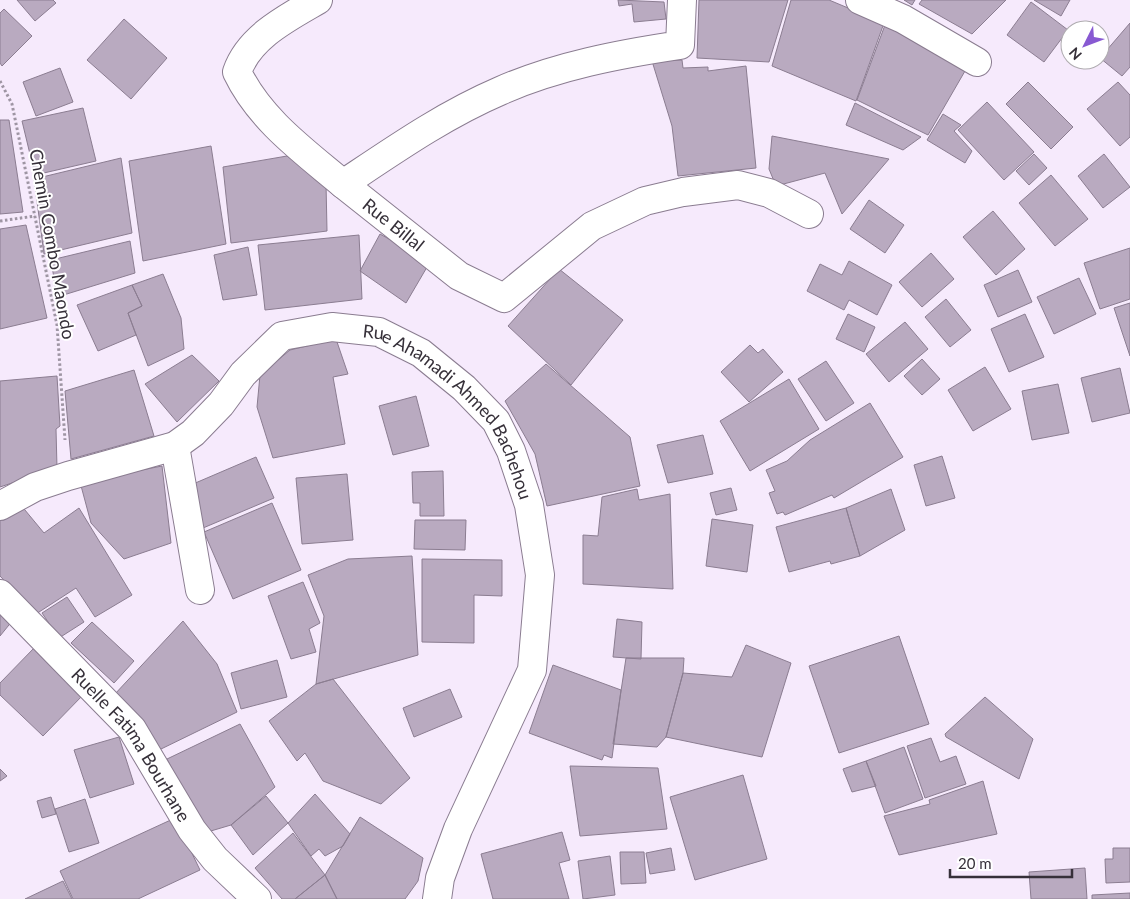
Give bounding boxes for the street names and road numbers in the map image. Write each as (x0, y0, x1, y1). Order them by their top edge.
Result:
street label: Chemin Combo Maondo (25, 147, 81, 341)
street label: Rue Billal (359, 193, 429, 255)
street label: Rue Ahamadi Ahmed Bachehou (362, 319, 537, 502)
street label: Ruelle Fatima Bourhane (67, 663, 195, 826)

